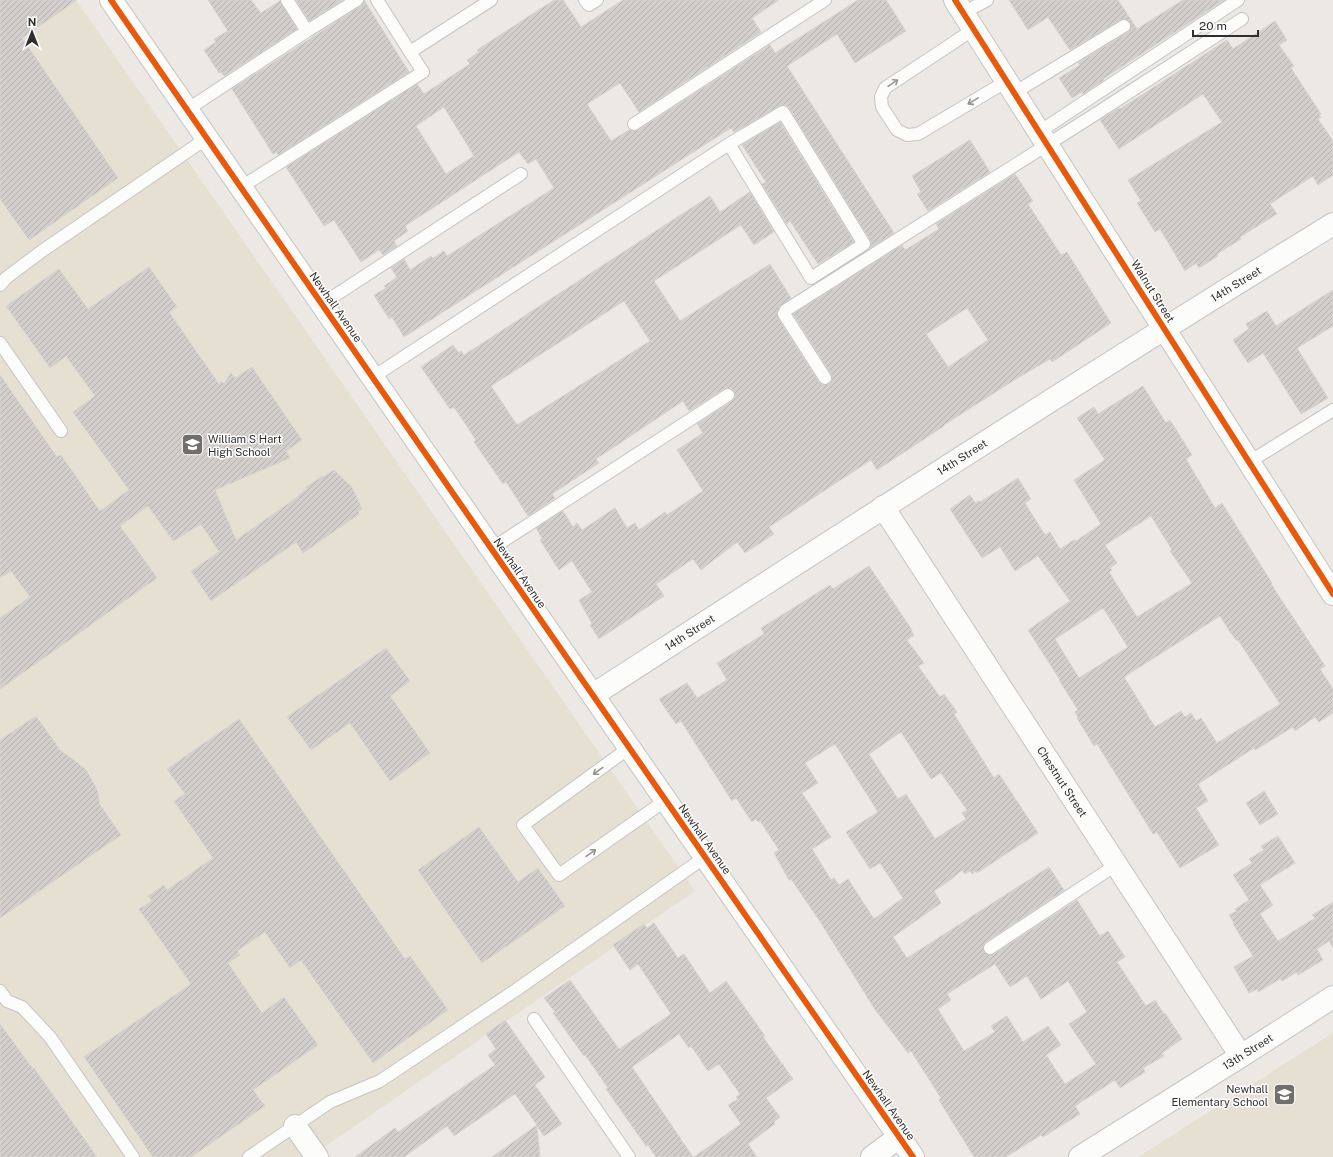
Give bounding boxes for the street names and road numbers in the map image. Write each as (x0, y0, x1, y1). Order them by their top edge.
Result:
street label: Walnut Street (1129, 258, 1177, 324)
street label: 14th Street (1209, 264, 1263, 304)
street label: Newhall Avenue (307, 270, 365, 344)
street label: 14th Street (935, 437, 989, 478)
street label: Newhall Avenue (491, 536, 549, 610)
street label: 14th Street (663, 612, 717, 653)
street label: Chestnut Street (1035, 744, 1090, 819)
street label: Newhall Avenue (676, 802, 734, 876)
street label: 13th Street (1220, 1031, 1275, 1072)
street label: Newhall Avenue (860, 1068, 918, 1142)

